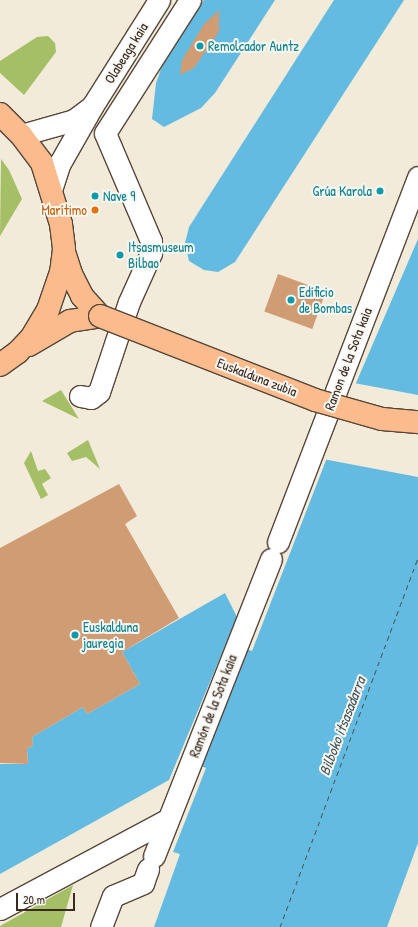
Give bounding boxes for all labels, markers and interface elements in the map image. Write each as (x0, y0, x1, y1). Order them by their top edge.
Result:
street label: Olabeaga kaia (101, 19, 151, 87)
place label: Remolcador Auntz (208, 38, 299, 54)
marker: Remolcador Auntz (195, 41, 205, 51)
place label: Grúa Karola (313, 183, 372, 199)
marker: Grúa Karola (375, 186, 385, 196)
place label: Nave 9 (103, 188, 135, 204)
marker: Nave 9 (90, 191, 100, 201)
place label: Marítimo (42, 202, 87, 218)
marker: Marítimo (90, 205, 100, 215)
place label: Itsasmuseum Bilbao (128, 239, 194, 272)
marker: Itsasmuseum Bilbao (115, 250, 125, 260)
place label: Edificio de Bombas (299, 284, 352, 316)
marker: Edificio de Bombas (286, 295, 296, 305)
street label: Ramon de la Sota kaia (321, 305, 375, 413)
street label: Euskalduna zubia (215, 354, 299, 400)
place label: Euskalduna jauregia (83, 619, 138, 652)
marker: Euskalduna jauregia (70, 630, 80, 640)
street label: Ramón de la Sota kaia (186, 652, 240, 760)
water label: Bilboko itsasadarra (315, 674, 369, 778)
scale bar (18, 885, 77, 911)
text: 20 m (23, 891, 45, 908)

